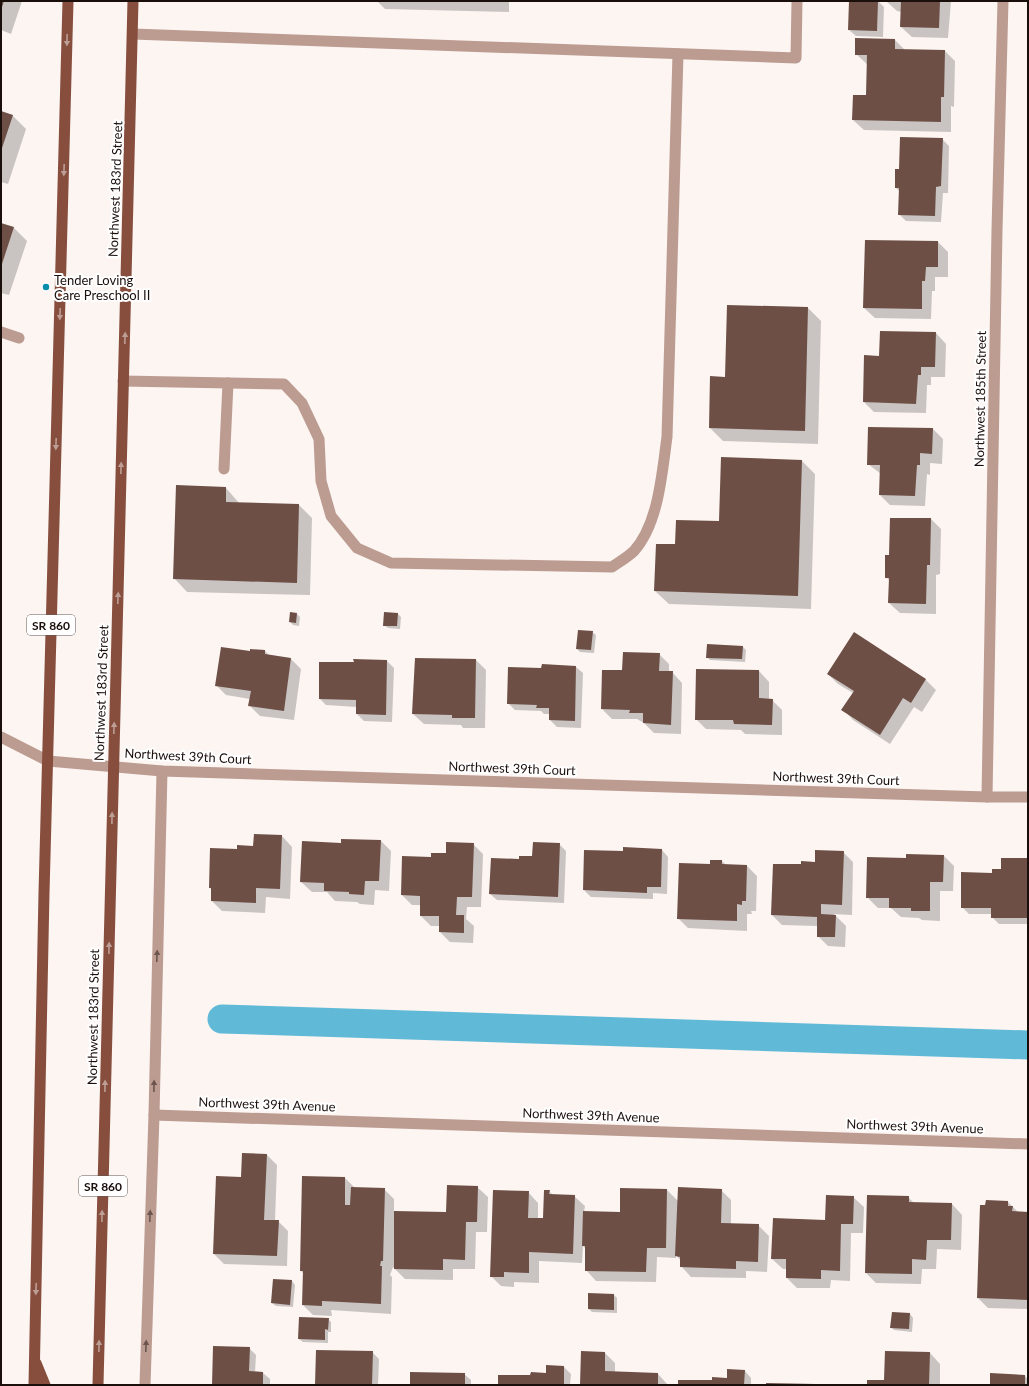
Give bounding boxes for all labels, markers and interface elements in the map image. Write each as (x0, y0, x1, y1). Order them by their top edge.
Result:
one-way arrow (64, 34, 70, 47)
street label: Northwest 183rd Street (105, 120, 125, 257)
one-way arrow (60, 164, 67, 176)
place label: Tender Loving Care Preschool II (54, 272, 150, 303)
marker: Tender Loving Care Preschool II (41, 282, 51, 292)
one-way arrow (56, 308, 63, 320)
street label: Northwest 185th Street (971, 330, 989, 467)
one-way arrow (121, 332, 128, 344)
one-way arrow (53, 438, 59, 451)
one-way arrow (118, 461, 124, 474)
one-way arrow (114, 592, 121, 604)
road number: SR 860 (27, 615, 75, 635)
street label: Northwest 183rd Street (91, 624, 111, 761)
one-way arrow (111, 721, 117, 734)
street label: Northwest 39th Court (124, 745, 252, 767)
street label: Northwest 39th Court (448, 758, 576, 778)
street label: Northwest 39th Court (772, 768, 900, 788)
one-way arrow (109, 811, 115, 824)
one-way arrow (106, 941, 112, 954)
street label: Northwest 183rd Street (84, 948, 102, 1085)
one-way arrow (154, 949, 160, 962)
one-way arrow (151, 1079, 157, 1092)
one-way arrow (102, 1080, 109, 1092)
street label: Northwest 39th Avenue (198, 1094, 336, 1114)
street label: Northwest 39th Avenue (522, 1105, 660, 1125)
street label: Northwest 39th Avenue (846, 1116, 984, 1136)
road number: SR 860 (79, 1176, 127, 1196)
one-way arrow (99, 1209, 105, 1222)
one-way arrow (147, 1209, 153, 1222)
one-way arrow (33, 1283, 40, 1295)
one-way arrow (96, 1339, 102, 1352)
one-way arrow (143, 1339, 149, 1352)

